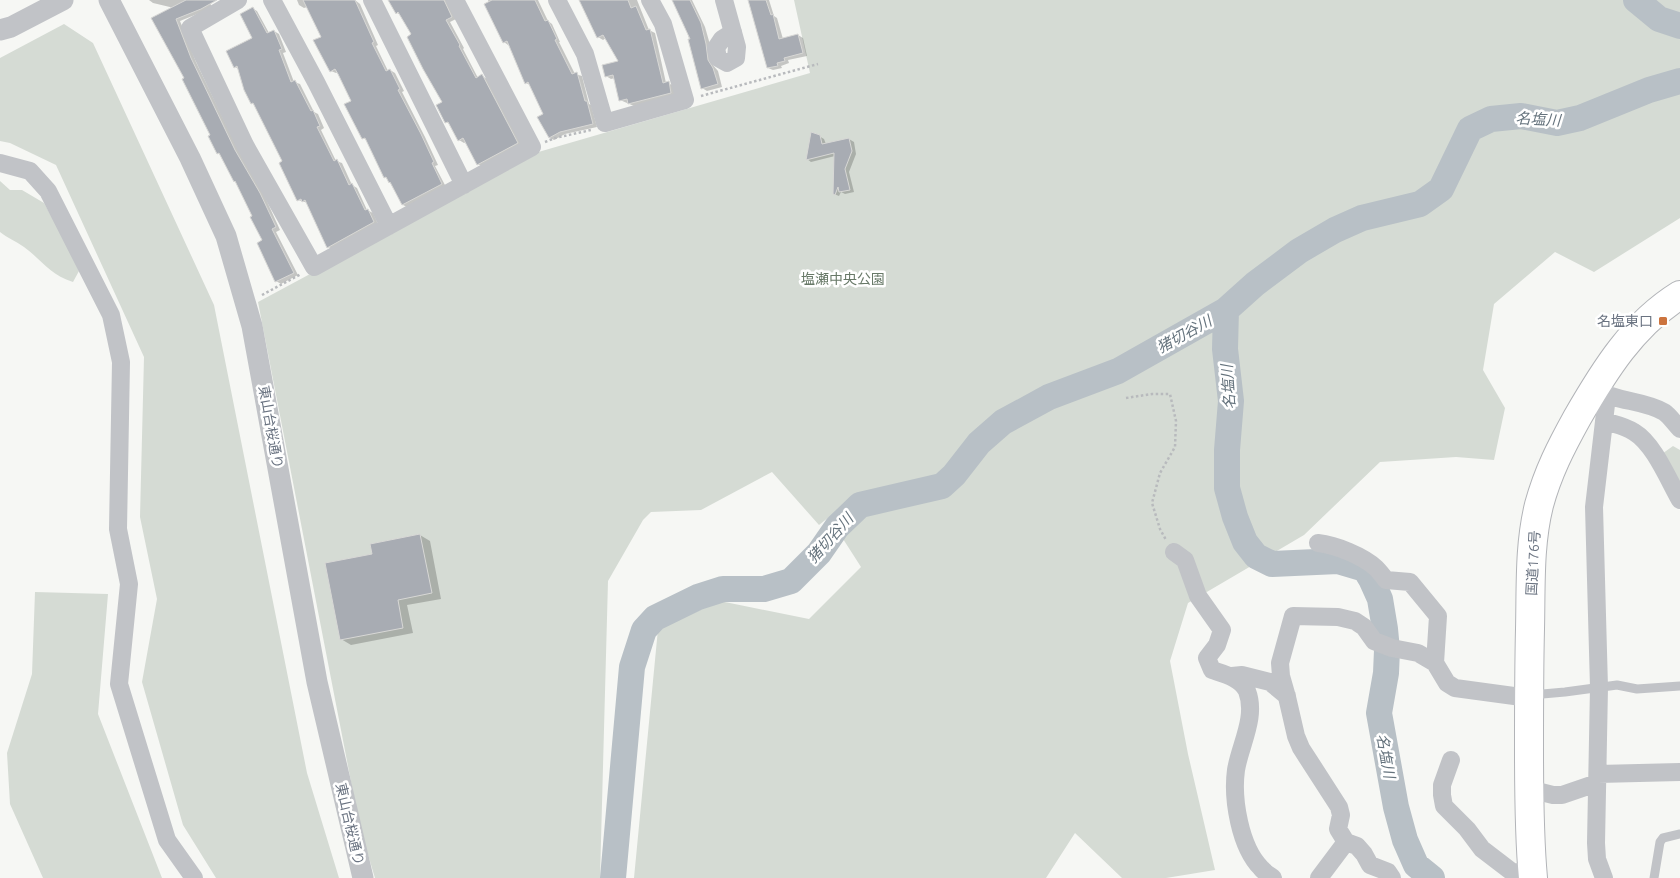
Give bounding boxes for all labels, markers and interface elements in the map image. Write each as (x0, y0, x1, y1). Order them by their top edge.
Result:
water label: 名塩川 (1515, 109, 1563, 129)
park label: 塩瀬中央公園 (801, 271, 885, 287)
water label: 猪切谷川 (1154, 311, 1216, 356)
place label: 名塩東口 (1597, 313, 1653, 329)
marker: 名塩東口 (1657, 315, 1669, 327)
water label: 名塩川 (1218, 362, 1238, 410)
street label: 東山台桜通り (256, 384, 286, 470)
water label: 猪切谷川 (804, 509, 858, 566)
street label: 国道176号 (1523, 530, 1543, 596)
water label: 名塩川 (1374, 732, 1399, 782)
street label: 東山台桜通り (333, 781, 367, 867)

